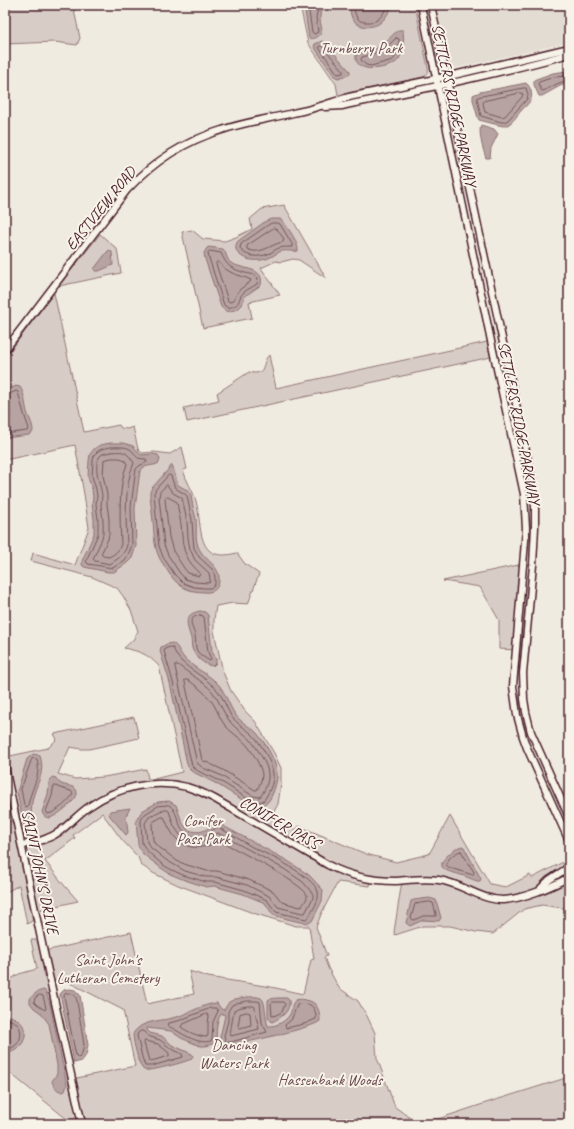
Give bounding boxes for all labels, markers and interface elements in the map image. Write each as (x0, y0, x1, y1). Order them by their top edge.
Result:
street label: SETTLERS RIDGE PARKWAY (427, 22, 482, 191)
park label: Turnberry Park (320, 38, 404, 58)
street label: EASTVIEW ROAD (61, 161, 142, 254)
street label: SETTLERS RIDGE PARKWAY (493, 340, 545, 509)
street label: CONIFER PASS (236, 792, 326, 855)
street label: SAINT JOHN'S DRIVE (17, 808, 63, 938)
park label: Conifer Pass Park (176, 811, 231, 849)
park label: Saint John's Lutheran Cemetery (57, 950, 161, 988)
park label: Dancing Waters Park (199, 1035, 270, 1073)
park label: Hassenbank Woods (278, 1070, 384, 1090)

